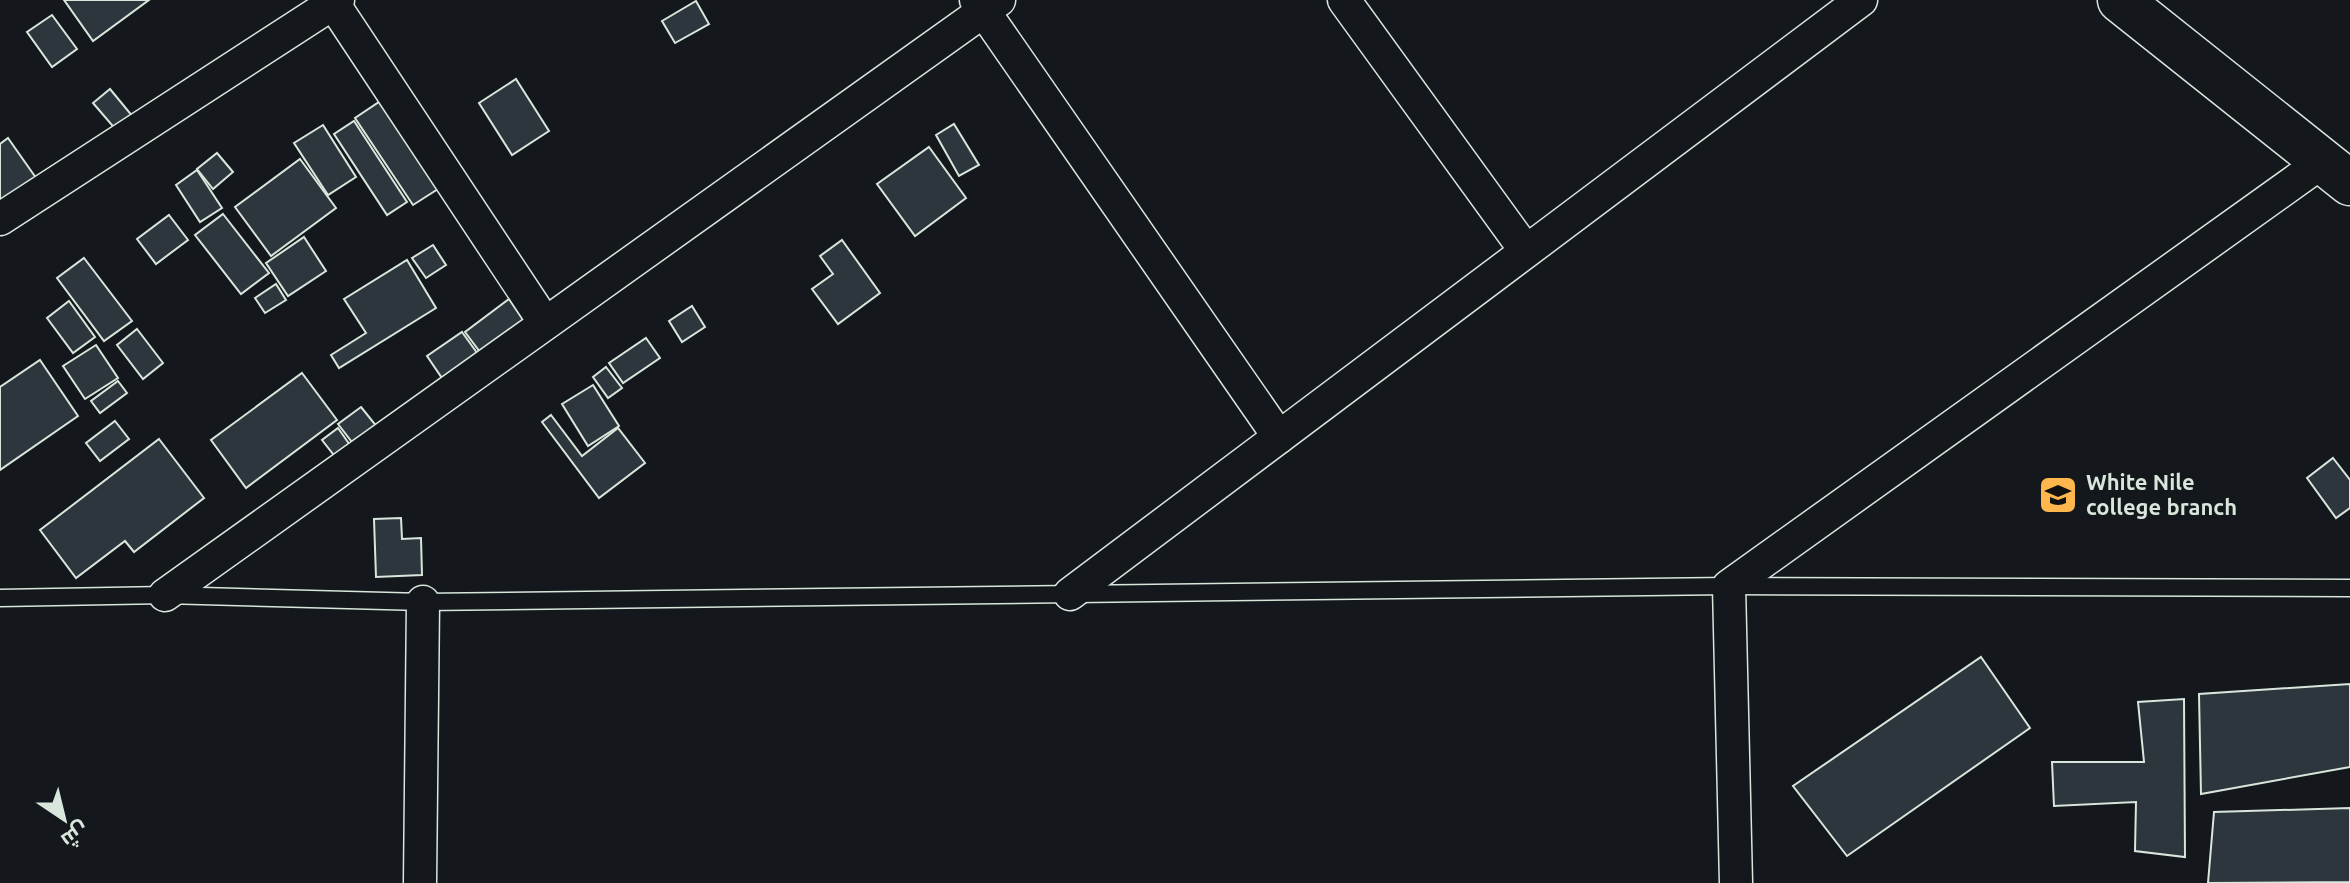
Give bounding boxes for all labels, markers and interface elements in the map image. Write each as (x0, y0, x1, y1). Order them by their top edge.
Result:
place label: White Nile college branch (2086, 469, 2237, 519)
school or university icon: White Nile college branch (2037, 474, 2079, 516)
north arrow (24, 779, 104, 859)
text: ش (56, 816, 94, 854)

